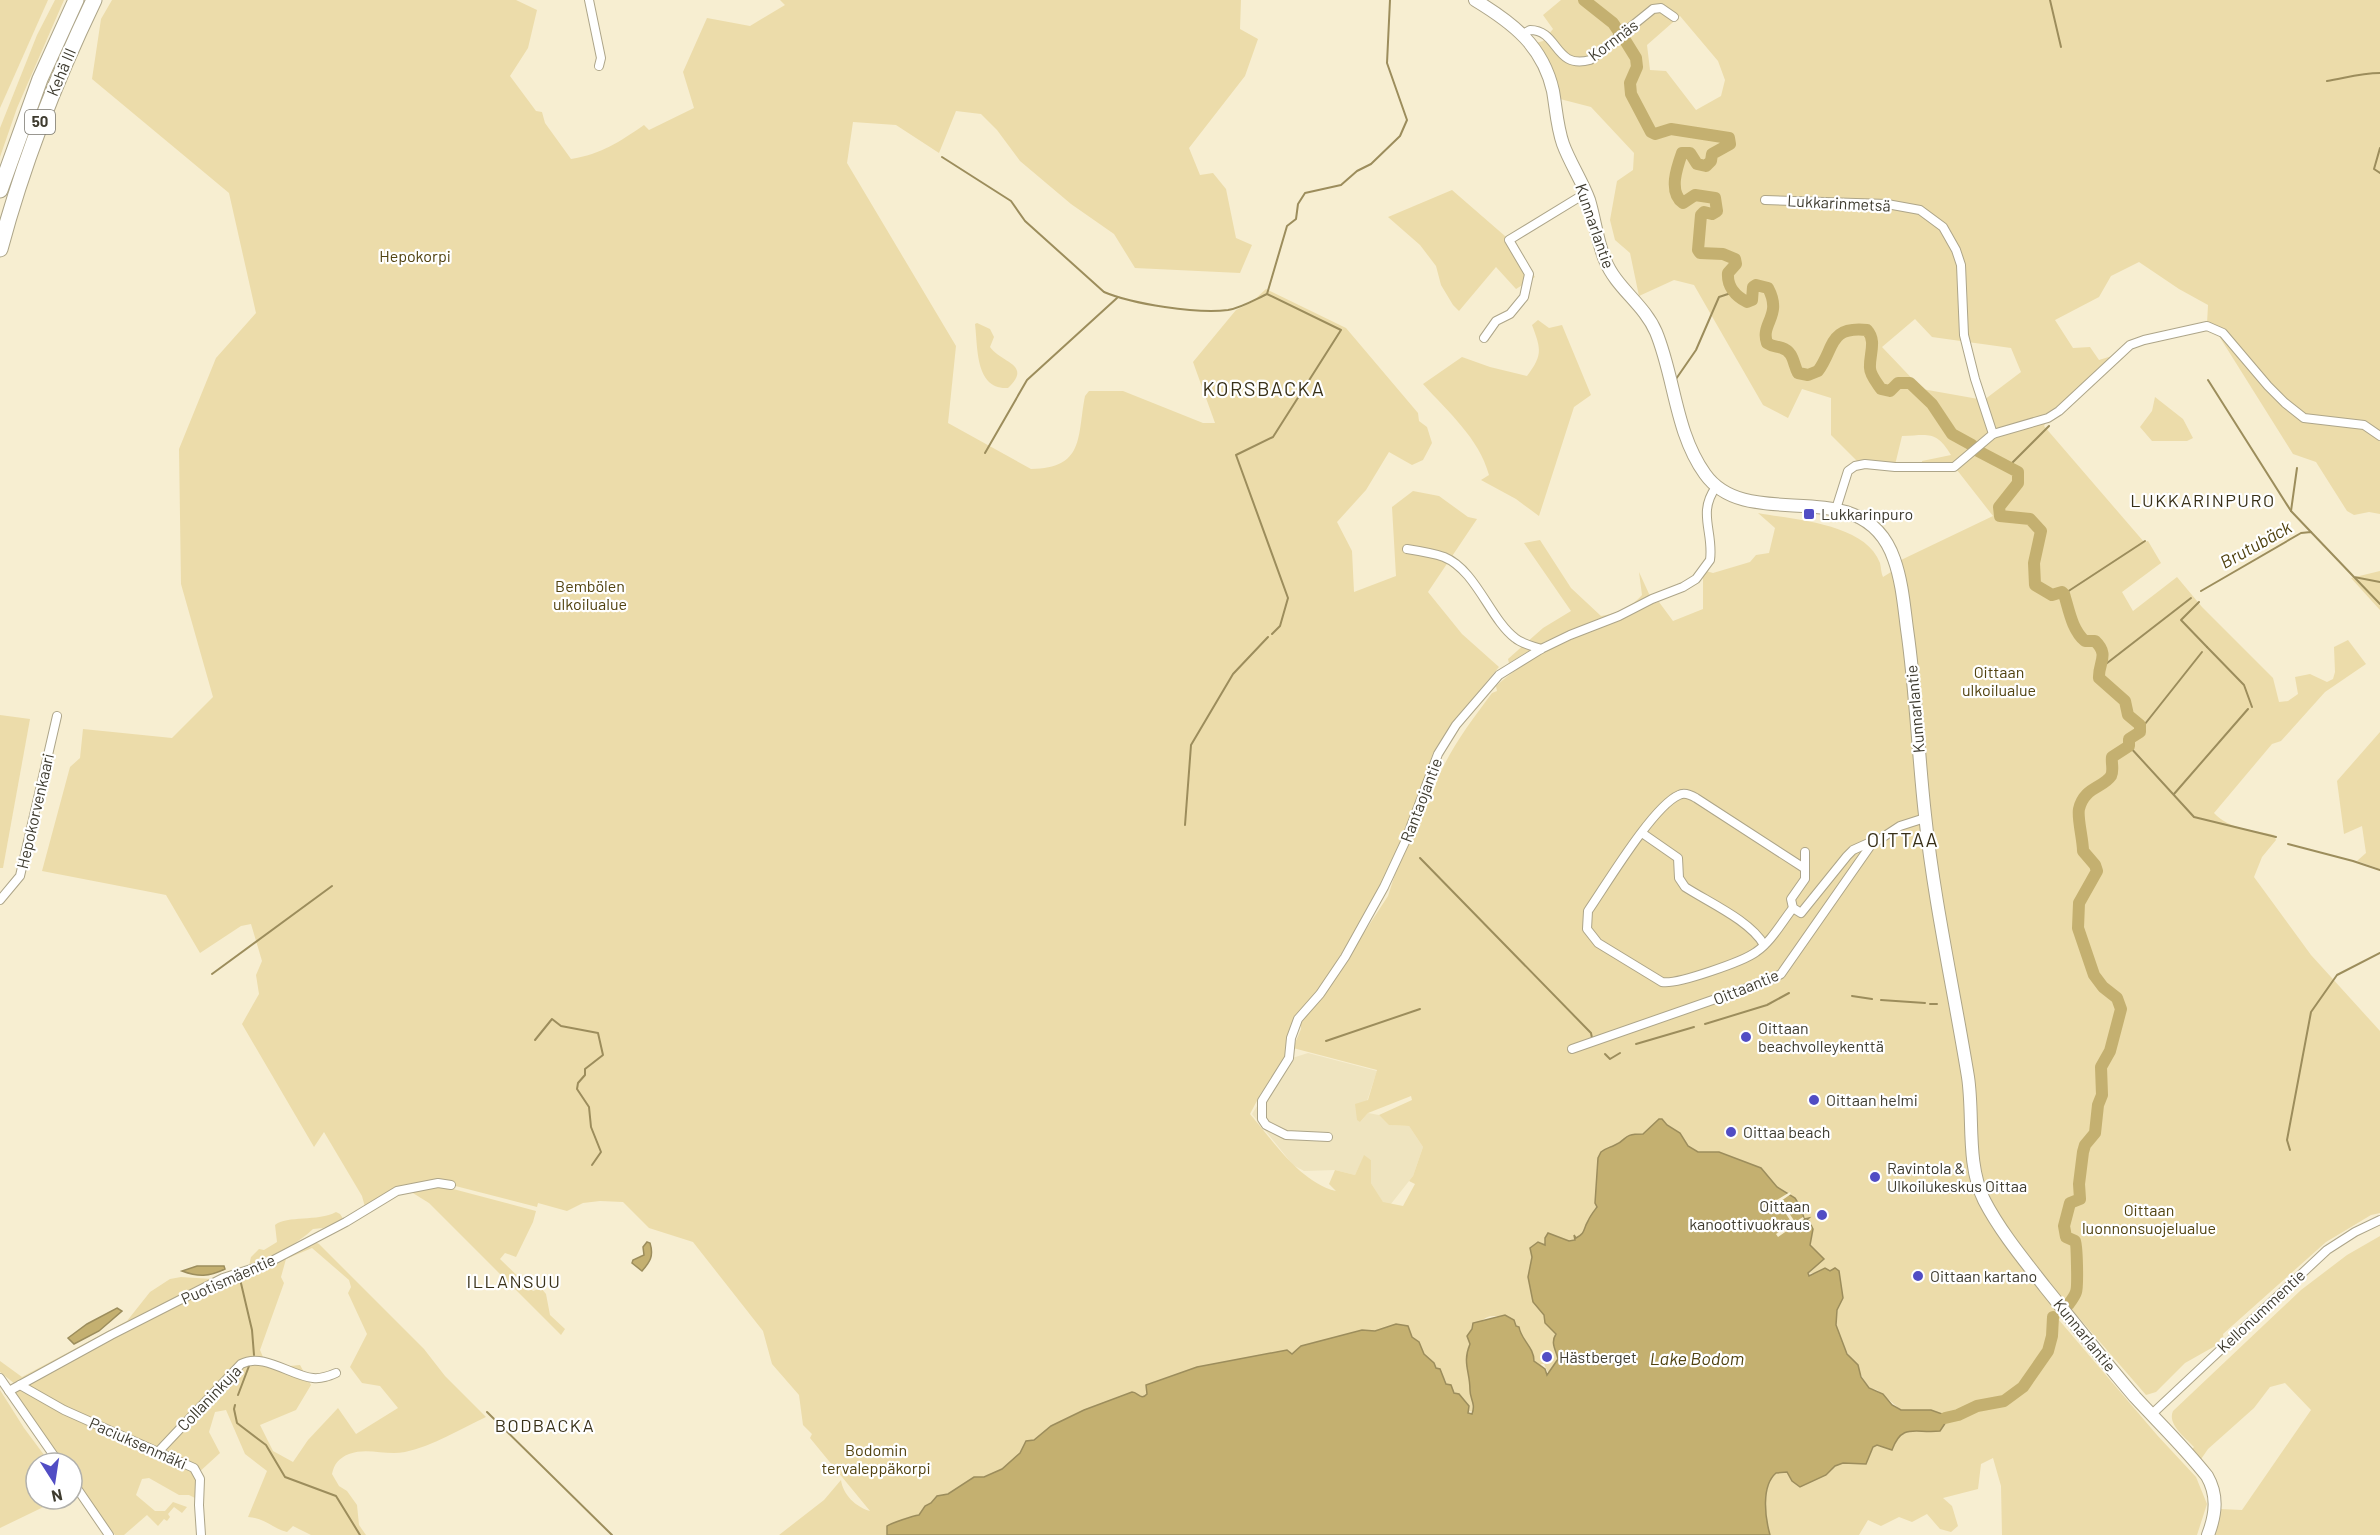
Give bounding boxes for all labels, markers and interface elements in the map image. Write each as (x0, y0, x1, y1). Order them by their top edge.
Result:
street label: Kornnäs (1584, 15, 1641, 64)
street label: Kehä III (42, 45, 79, 99)
road number: 50 (25, 110, 55, 134)
street label: Kunnarlantie (1572, 181, 1619, 271)
street label: Lukkarinmetsä (1787, 190, 1891, 215)
park label: Hepokorpi (379, 246, 451, 265)
district label: KORSBACKA (1203, 376, 1325, 400)
district label: LUKKARINPURO (2130, 489, 2276, 511)
place label: Lukkarinpuro (1821, 504, 1913, 523)
marker: Lukkarinpuro (1802, 507, 1816, 521)
water label: Brutubäck (2216, 515, 2295, 573)
park label: Bembölen ulkoilualue (553, 576, 627, 613)
park label: Oittaan ulkoilualue (1962, 662, 2036, 699)
street label: Kunnarlantie (1901, 664, 1928, 754)
street label: Hepokorvenkaari (12, 751, 57, 870)
street label: Rantaojantie (1396, 755, 1445, 845)
district label: OITTAA (1867, 827, 1939, 851)
street label: Oittaantie (1710, 965, 1781, 1008)
place label: Oittaan beachvolleykenttä (1758, 1018, 1884, 1055)
marker: Oittaan beachvolleykenttä (1739, 1030, 1753, 1044)
place label: Oittaan helmi (1826, 1090, 1918, 1109)
marker: Oittaan helmi (1807, 1093, 1821, 1107)
place label: Oittaa beach (1743, 1122, 1830, 1141)
marker: Oittaa beach (1724, 1125, 1738, 1139)
place label: Ravintola & Ulkoilukeskus Oittaa (1887, 1158, 2027, 1195)
marker: Ravintola & Ulkoilukeskus Oittaa (1868, 1170, 1882, 1184)
place label: Oittaan kanoottivuokraus (1689, 1196, 1810, 1233)
park label: Oittaan luonnonsuojelualue (2082, 1200, 2216, 1237)
marker: Oittaan kanoottivuokraus (1815, 1208, 1829, 1222)
street label: Puotismäentie (178, 1249, 278, 1308)
street label: Kellonummentie (2213, 1265, 2309, 1356)
place label: Oittaan kartano (1930, 1266, 2037, 1285)
marker: Oittaan kartano (1911, 1269, 1925, 1283)
district label: ILLANSUU (467, 1270, 561, 1292)
street label: Kunnarlantie (2050, 1294, 2121, 1375)
place label: Hästberget (1559, 1347, 1637, 1366)
water label: Lake Bodom (1650, 1347, 1744, 1369)
marker: Hästberget (1540, 1350, 1554, 1364)
street label: Collaninkuja (173, 1361, 245, 1434)
street label: Paciuksenmäki (86, 1413, 190, 1473)
district label: BODBACKA (495, 1414, 595, 1436)
park label: Bodomin tervaleppäkorpi (821, 1440, 931, 1477)
north arrow (24, 1451, 84, 1511)
text: N (50, 1486, 64, 1507)

